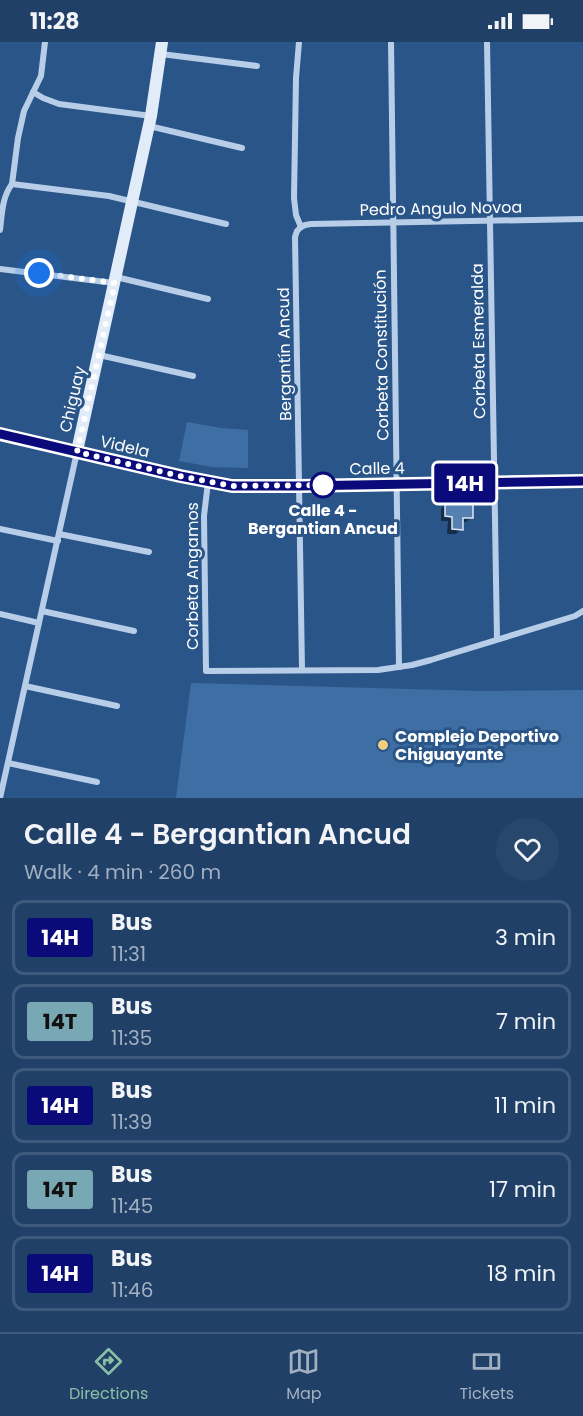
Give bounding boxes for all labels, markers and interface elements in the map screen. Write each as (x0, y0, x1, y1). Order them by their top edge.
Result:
text: 11:28 (30, 6, 80, 37)
street label: Pedro Angulo Novoa (360, 196, 522, 221)
your location (24, 258, 54, 288)
street label: Corbeta Esmeralda (466, 263, 491, 419)
street label: Corbeta Constitución (369, 269, 394, 441)
street label: Bergantín Ancud (272, 287, 297, 421)
street label: Chiguay (54, 364, 91, 435)
street label: Videla (98, 430, 152, 463)
street label: Calle 4 (349, 457, 405, 480)
line badge: 14H (430, 464, 500, 502)
text: 14H (446, 469, 484, 498)
marker: Calle 4 - Bergantian Ancud (310, 472, 336, 498)
place label: Calle 4 - Bergantian Ancud (248, 499, 398, 540)
street label: Corbeta Angamos (181, 502, 204, 650)
place label: Complejo Deportivo Chiguayante (395, 725, 559, 766)
marker: Complejo Deportivo Chiguayante (376, 738, 390, 752)
text: Calle 4 - Bergantian Ancud (24, 815, 411, 854)
button: heart (496, 818, 559, 881)
text: Walk · 4 min · 260 m (24, 858, 221, 886)
text: Bus (111, 907, 153, 938)
text: 3 min (495, 922, 556, 953)
text: 14H (41, 923, 79, 952)
text: 11:31 (111, 940, 146, 968)
text: Bus (111, 991, 153, 1022)
text: 7 min (496, 1006, 556, 1037)
text: 14T (43, 1007, 77, 1036)
text: 11:35 (111, 1024, 152, 1052)
text: Bus (111, 1075, 153, 1106)
text: 11 min (494, 1090, 556, 1121)
text: 14H (41, 1091, 79, 1120)
text: 11:39 (111, 1108, 152, 1136)
text: Bus (111, 1159, 153, 1190)
text: 17 min (489, 1174, 556, 1205)
text: 14T (43, 1175, 77, 1204)
text: 11:45 (111, 1192, 153, 1220)
text: Bus (111, 1243, 153, 1274)
text: 18 min (487, 1258, 556, 1289)
text: 14H (41, 1259, 79, 1288)
text: 11:46 (111, 1276, 153, 1304)
tab: Directions (69, 1345, 148, 1406)
tab: Map (286, 1345, 322, 1406)
tab: Tickets (459, 1345, 514, 1406)

